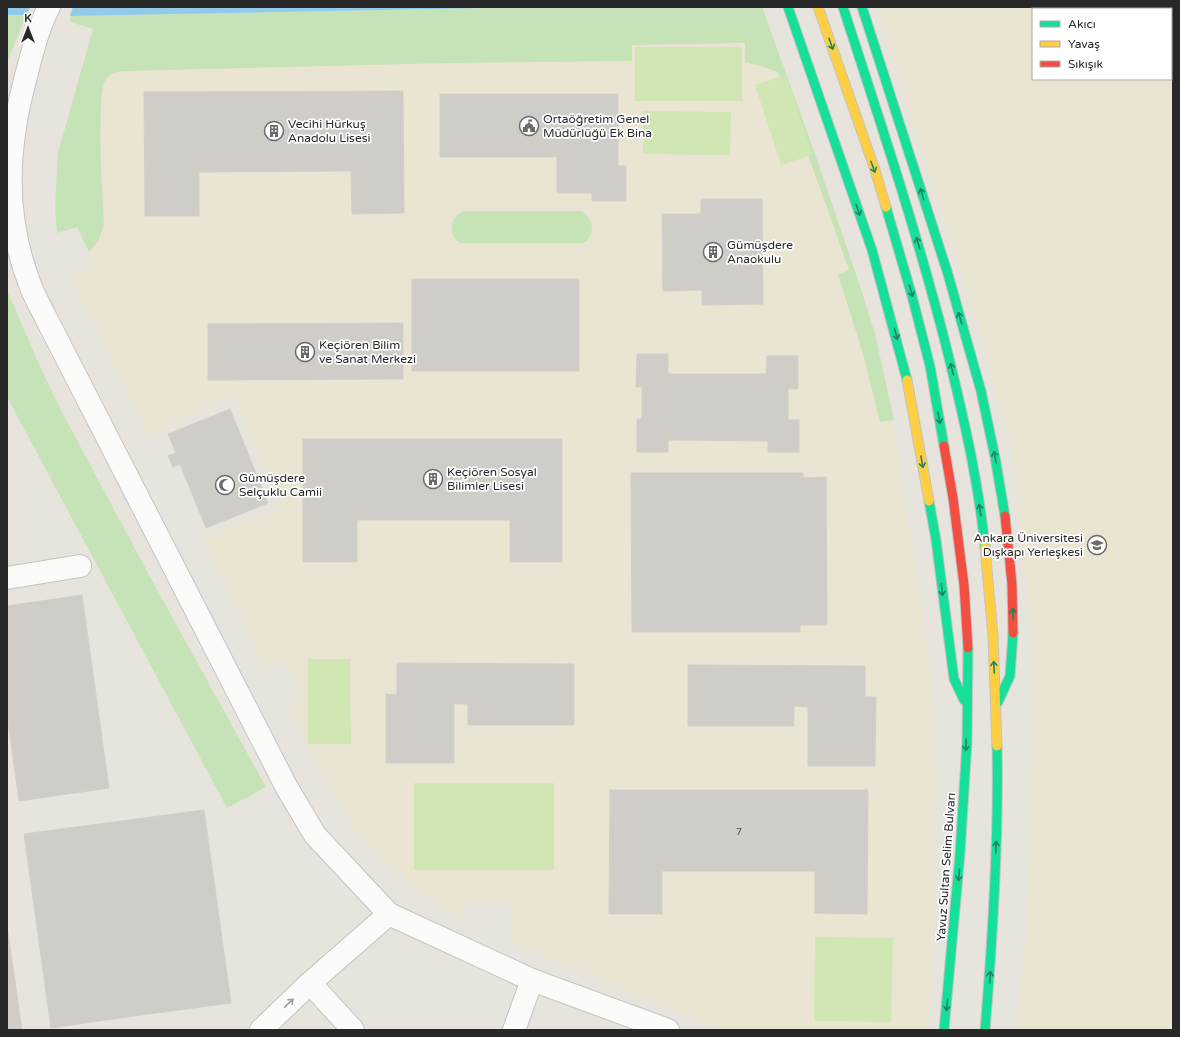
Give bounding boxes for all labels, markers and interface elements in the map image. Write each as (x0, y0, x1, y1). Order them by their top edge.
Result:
north arrow (8, 8, 48, 48)
legend (1032, 8, 1172, 80)
text: K (24, 12, 32, 25)
text: Akıcı (1068, 17, 1096, 31)
text: Yavaş (1068, 37, 1100, 51)
one-way arrow (827, 38, 835, 50)
text: Sıkışık (1068, 57, 1104, 71)
place label: Ortaöğretim Genel Müdürlüğü Ek Bina (543, 112, 652, 140)
public building icon: Ortaöğretim Genel Müdürlüğü Ek Bina (518, 115, 540, 137)
place label: Vecihi Hürkuş Anadolu Lisesi (288, 117, 370, 145)
building icon: Vecihi Hürkuş Anadolu Lisesi (263, 120, 285, 142)
one-way arrow (870, 160, 878, 172)
one-way arrow (918, 187, 925, 200)
one-way arrow (855, 203, 862, 216)
one-way arrow (914, 237, 921, 250)
place label: Gümüşdere Anaokulu (727, 238, 793, 266)
building icon: Gümüşdere Anaokulu (702, 241, 724, 263)
one-way arrow (908, 284, 915, 297)
one-way arrow (956, 312, 963, 325)
one-way arrow (892, 328, 900, 341)
place label: Keçiören Bilim ve Sanat Merkezi (319, 338, 416, 366)
building icon: Keçiören Bilim ve Sanat Merkezi (294, 341, 316, 363)
one-way arrow (947, 363, 955, 376)
one-way arrow (936, 411, 944, 424)
one-way arrow (991, 451, 999, 464)
one-way arrow (919, 455, 927, 468)
place label: Keçiören Sosyal Bilimler Lisesi (447, 465, 537, 493)
building icon: Keçiören Sosyal Bilimler Lisesi (422, 468, 444, 490)
place label: Gümüşdere Selçuklu Camii (239, 471, 322, 499)
mosque icon: Gümüşdere Selçuklu Camii (214, 474, 236, 496)
one-way arrow (976, 504, 984, 517)
place label: Ankara Üniversitesi Dışkapı Yerleşkesi (974, 531, 1083, 559)
school or university icon: Ankara Üniversitesi Dışkapı Yerleşkesi (1086, 534, 1108, 556)
one-way arrow (938, 583, 946, 596)
one-way arrow (1009, 608, 1017, 621)
one-way arrow (990, 661, 998, 674)
one-way arrow (963, 738, 970, 751)
street label: Yavuz Sultan Selim Bulvarı (934, 792, 958, 942)
house number: 7 (736, 826, 742, 838)
one-way arrow (993, 841, 1000, 854)
one-way arrow (955, 868, 962, 881)
one-way arrow (986, 971, 993, 984)
one-way arrow (284, 998, 294, 1008)
one-way arrow (943, 998, 951, 1011)

